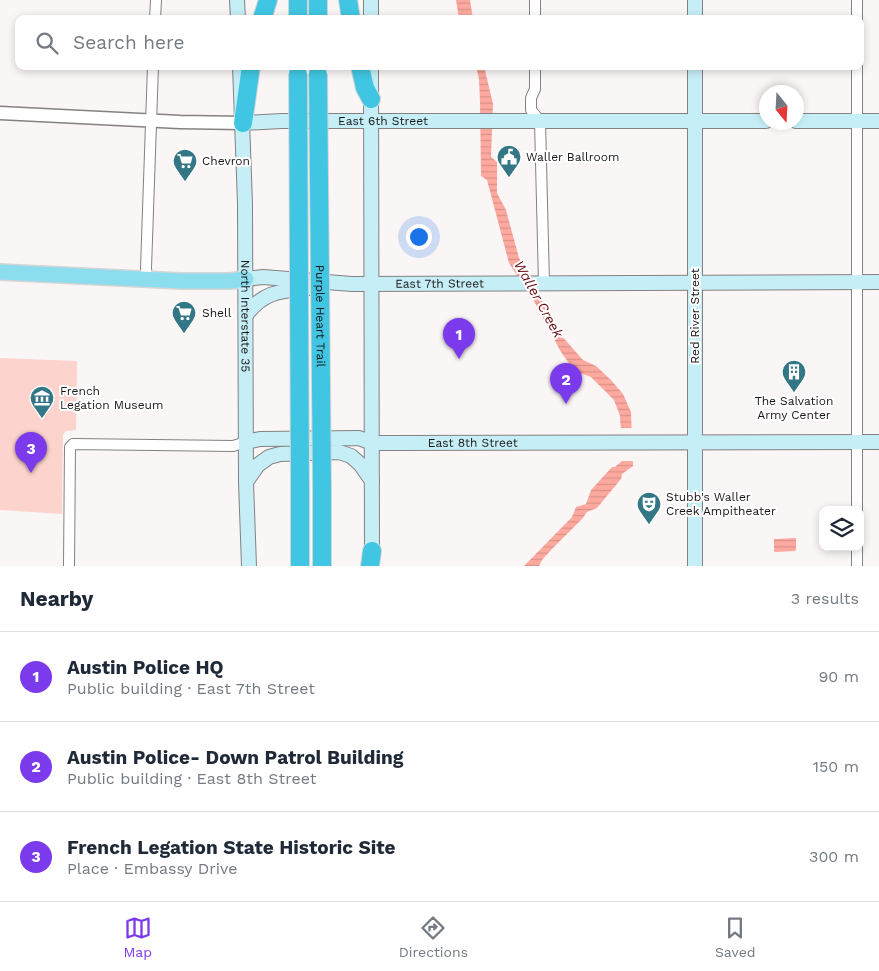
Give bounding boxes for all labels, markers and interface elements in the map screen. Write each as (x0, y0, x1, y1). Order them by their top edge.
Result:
search box (15, 15, 864, 70)
icon: search (33, 29, 61, 57)
text: Search here (73, 31, 184, 54)
north arrow (759, 85, 804, 130)
street label: East 6th Street (338, 114, 428, 128)
public building icon: Waller Ballroom (496, 144, 522, 178)
supermarket icon: Chevron (172, 148, 198, 182)
place label: Waller Ballroom (526, 150, 619, 164)
place label: Chevron (202, 154, 250, 168)
your location (406, 224, 432, 250)
water label: Waller Creek (511, 258, 567, 341)
street label: North Interstate 35 (238, 260, 253, 372)
street label: Purple Heart Trail (313, 265, 328, 368)
street label: Red River Street (688, 268, 702, 364)
street label: East 7th Street (395, 276, 484, 291)
supermarket icon: Shell (171, 300, 197, 334)
place label: Shell (202, 306, 232, 320)
pin: 1 (443, 318, 475, 359)
building icon: The Salvation Army Center (781, 359, 807, 393)
pin: 2 (550, 363, 582, 404)
place label: French Legation Museum (60, 384, 163, 412)
museum icon: French Legation Museum (29, 385, 55, 419)
place label: The Salvation Army Center (755, 394, 833, 422)
pin: 3 (15, 432, 47, 473)
street label: East 8th Street (428, 436, 518, 450)
place label: Stubb's Waller Creek Ampitheater (666, 490, 776, 518)
theatre icon: Stubb's Waller Creek Ampitheater (636, 491, 662, 525)
map controls (819, 506, 864, 551)
button: layers (819, 506, 864, 551)
text: Nearby (20, 586, 93, 611)
text: 3 results (791, 589, 859, 608)
text: Austin Police HQ (67, 656, 224, 679)
text: 1 (33, 667, 39, 686)
text: 90 m (818, 667, 859, 686)
text: Public building · East 7th Street (67, 679, 315, 698)
text: Austin Police- Down Patrol Building (67, 746, 403, 769)
text: 2 (31, 757, 41, 776)
text: 150 m (813, 757, 859, 776)
text: Public building · East 8th Street (67, 769, 316, 788)
text: French Legation State Historic Site (67, 836, 396, 859)
text: 3 (31, 847, 41, 866)
text: 300 m (809, 847, 859, 866)
text: Place · Embassy Drive (67, 859, 237, 878)
tab: Map (123, 914, 152, 960)
tab: Directions (399, 914, 468, 960)
tab: Saved (715, 914, 756, 960)

